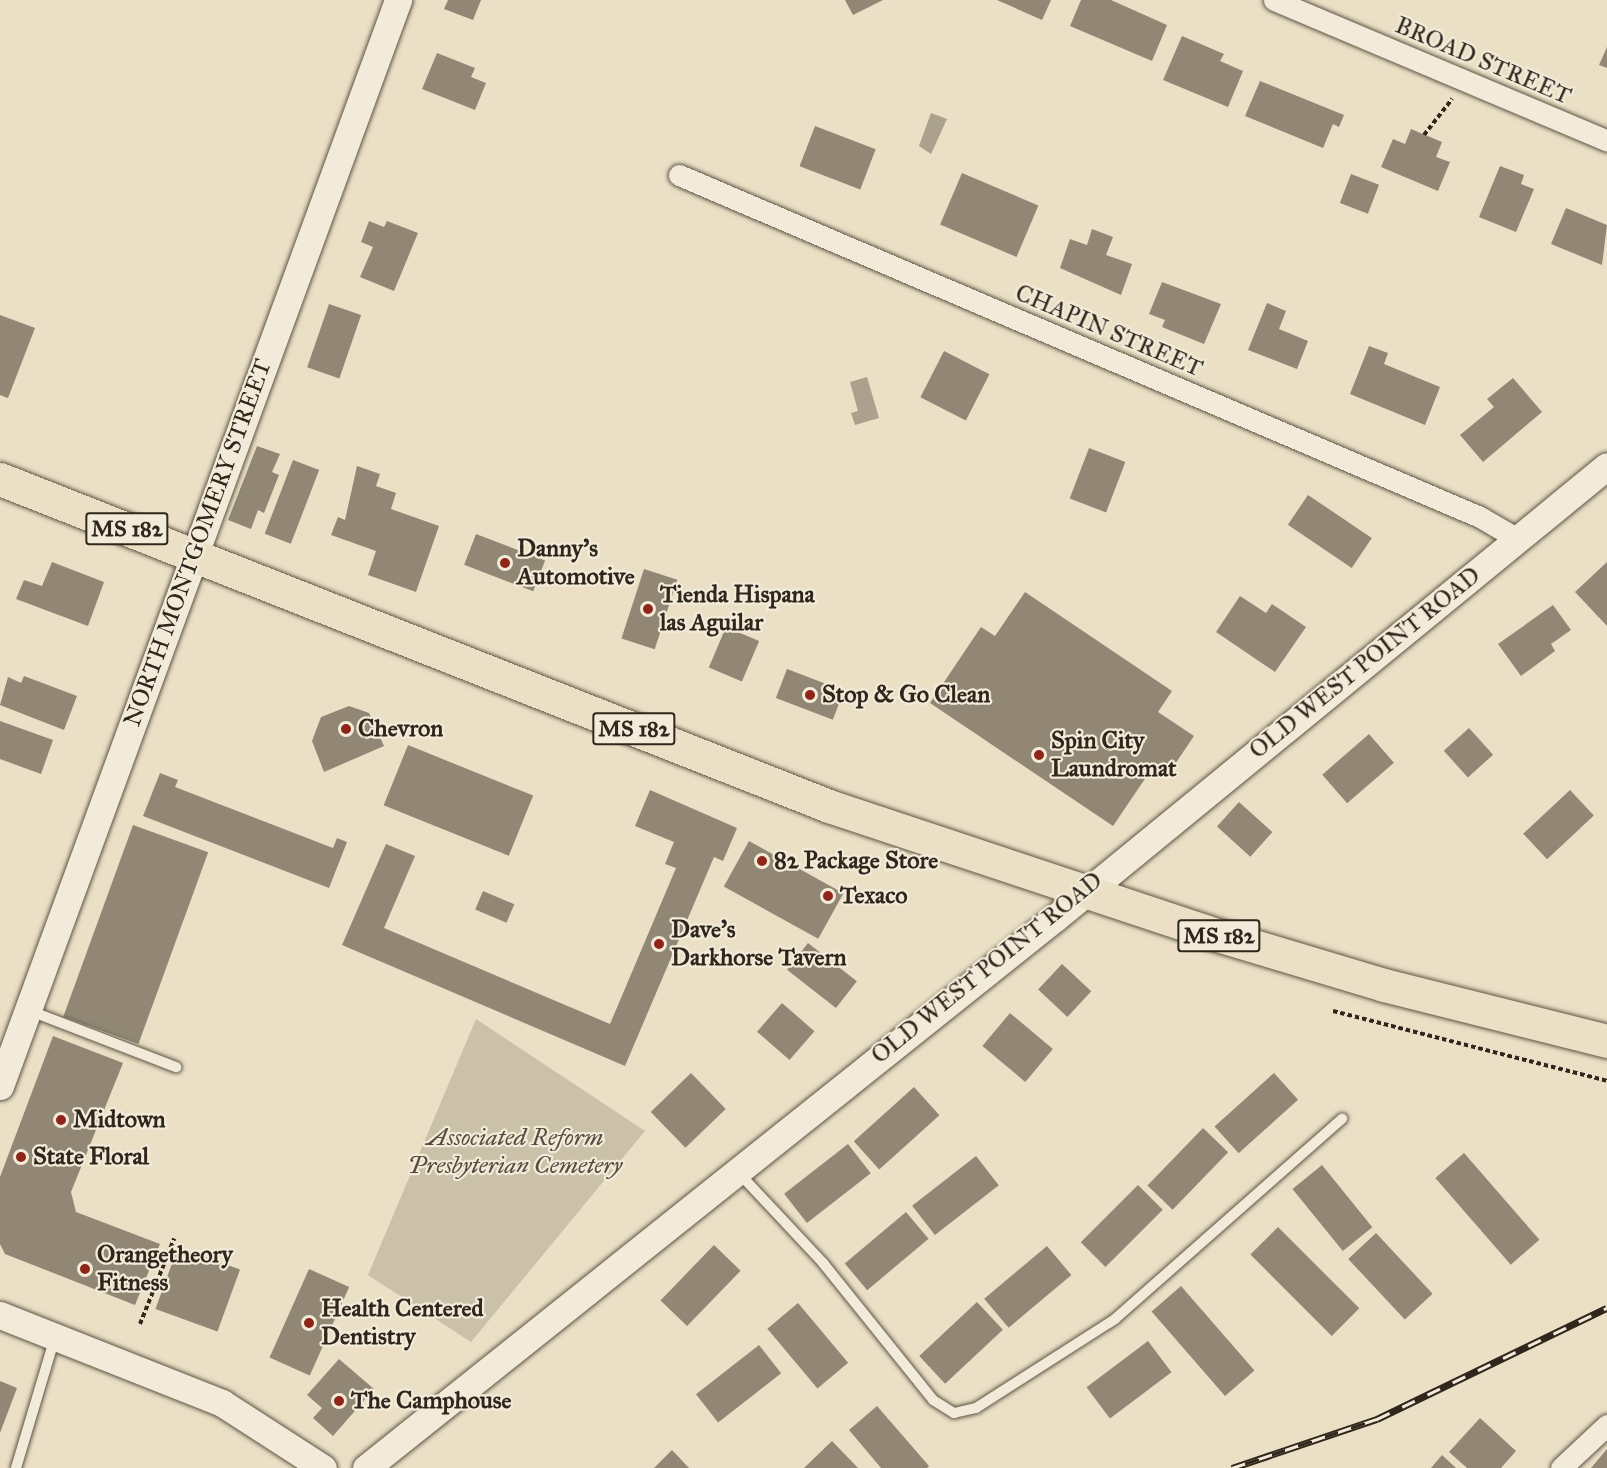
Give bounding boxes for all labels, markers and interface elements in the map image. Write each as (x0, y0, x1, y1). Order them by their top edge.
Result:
street label: BROAD STREET (1391, 11, 1575, 111)
street label: CHAPIN STREET (1011, 279, 1207, 383)
street label: NORTH MONTGOMERY STREET (118, 355, 278, 731)
road number: MS 182 (85, 510, 169, 548)
place label: Danny's Automotive (517, 535, 635, 591)
marker: Danny's Automotive (498, 556, 512, 570)
street label: OLD WEST POINT ROAD (1244, 561, 1486, 765)
place label: Tienda Hispana las Aguilar (660, 581, 815, 637)
marker: Tienda Hispana las Aguilar (641, 602, 655, 616)
place label: Stop & Go Clean (822, 681, 990, 709)
marker: Stop & Go Clean (803, 688, 817, 702)
road number: MS 182 (592, 710, 676, 748)
place label: Chevron (358, 715, 443, 743)
marker: Chevron (339, 722, 353, 736)
place label: Spin City Laundromat (1051, 727, 1177, 783)
marker: Spin City Laundromat (1032, 748, 1046, 762)
place label: 82 Package Store (774, 847, 938, 875)
marker: 82 Package Store (755, 854, 769, 868)
street label: OLD WEST POINT ROAD (866, 866, 1108, 1070)
place label: Texaco (840, 882, 908, 910)
marker: Texaco (821, 889, 835, 903)
place label: Dave's Darkhorse Tavern (671, 916, 847, 972)
road number: MS 182 (1177, 917, 1261, 955)
marker: Dave's Darkhorse Tavern (652, 937, 666, 951)
place label: Midtown (73, 1106, 166, 1134)
marker: Midtown (54, 1113, 68, 1127)
park label: Associated Reform Presbyterian Cemetery (408, 1124, 622, 1180)
place label: State Floral (33, 1143, 149, 1171)
marker: State Floral (14, 1150, 28, 1164)
place label: Orangetheory Fitness (97, 1241, 233, 1297)
marker: Orangetheory Fitness (78, 1262, 92, 1276)
place label: Health Centered Dentistry (321, 1295, 484, 1351)
marker: Health Centered Dentistry (302, 1316, 316, 1330)
place label: The Camphouse (351, 1387, 511, 1415)
marker: The Camphouse (332, 1394, 346, 1408)

